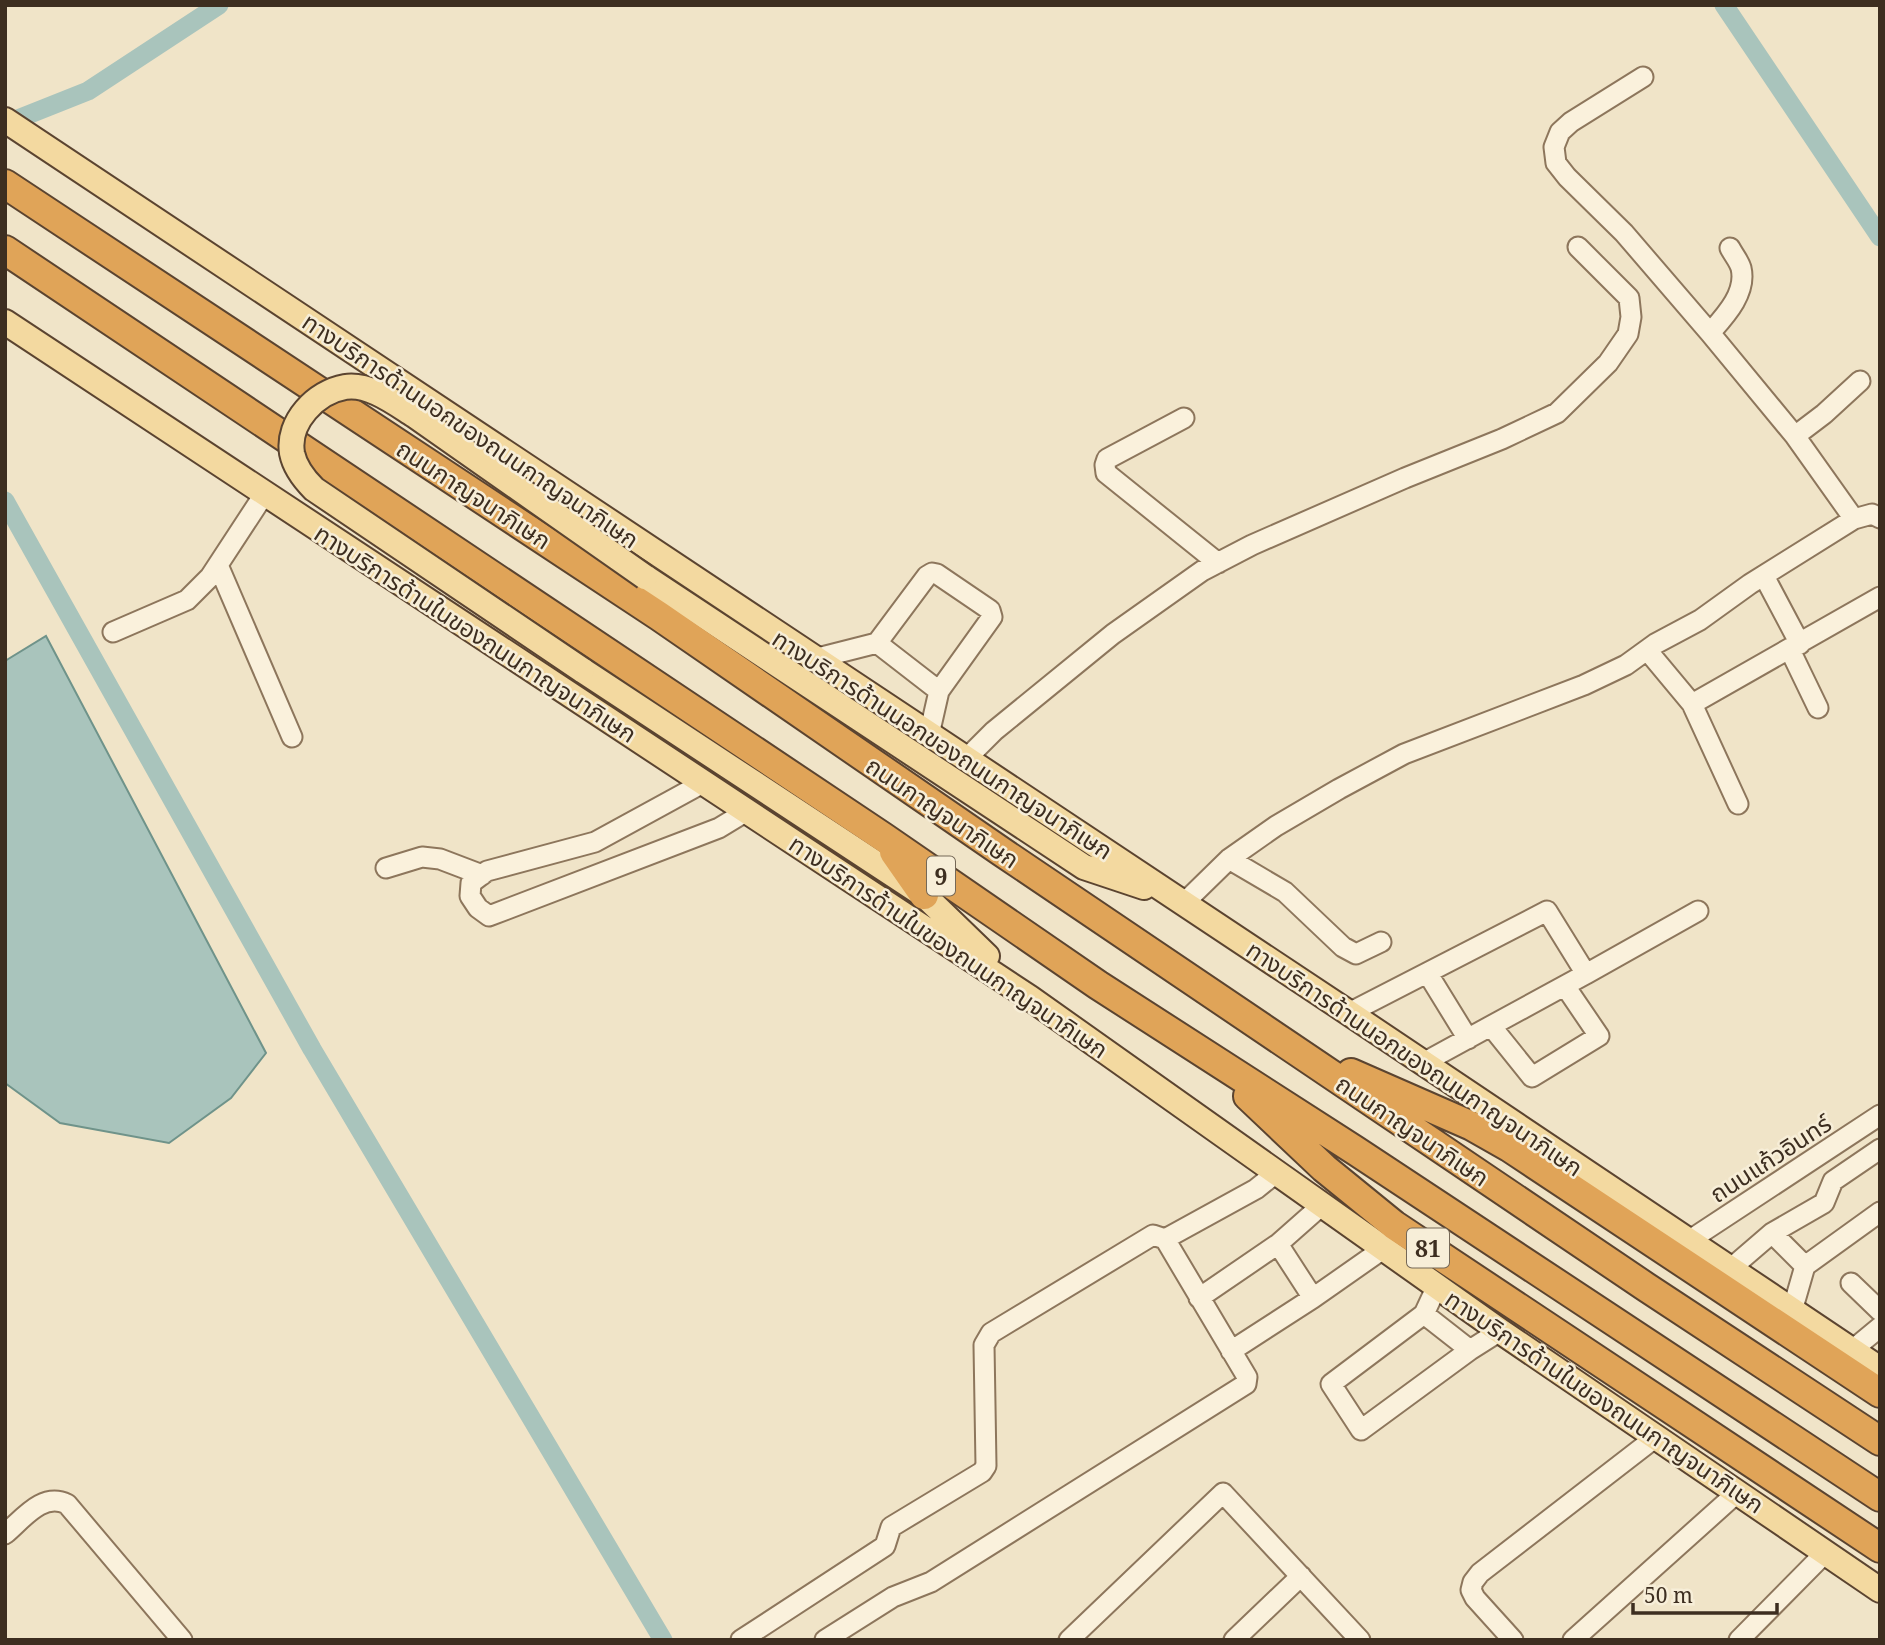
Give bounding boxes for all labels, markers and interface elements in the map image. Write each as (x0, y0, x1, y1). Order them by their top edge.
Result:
street label: ทางบริการด้านนอกของถนนกาญจนาภิเษก (297, 306, 645, 554)
street label: ถนนกาญจนาภิเษก (391, 433, 557, 555)
street label: ทางบริการด้านในของถนนกาญจนาภิเษก (309, 516, 643, 750)
street label: ทางบริการด้านนอกของถนนกาญจนาภิเษก (768, 623, 1118, 865)
street label: ถนนกาญจนาภิเษก (861, 750, 1025, 874)
street label: ทางบริการด้านในของถนนกาญจนาภิเษก (783, 827, 1115, 1065)
road number: 9 (927, 856, 955, 896)
street label: ทางบริการด้านนอกของถนนกาญจนาภิเษก (1241, 934, 1589, 1182)
street label: ถนนกาญจนาภิเษก (1331, 1068, 1495, 1192)
street label: ถนนแก้วอินทร์ (1703, 1106, 1838, 1210)
road number: 81 (1407, 1228, 1449, 1268)
street label: ทางบริการด้านในของถนนกาญจนาภิเษก (1439, 1282, 1771, 1520)
scale bar (1633, 1572, 1776, 1616)
text: 50 m (1644, 1581, 1693, 1609)

